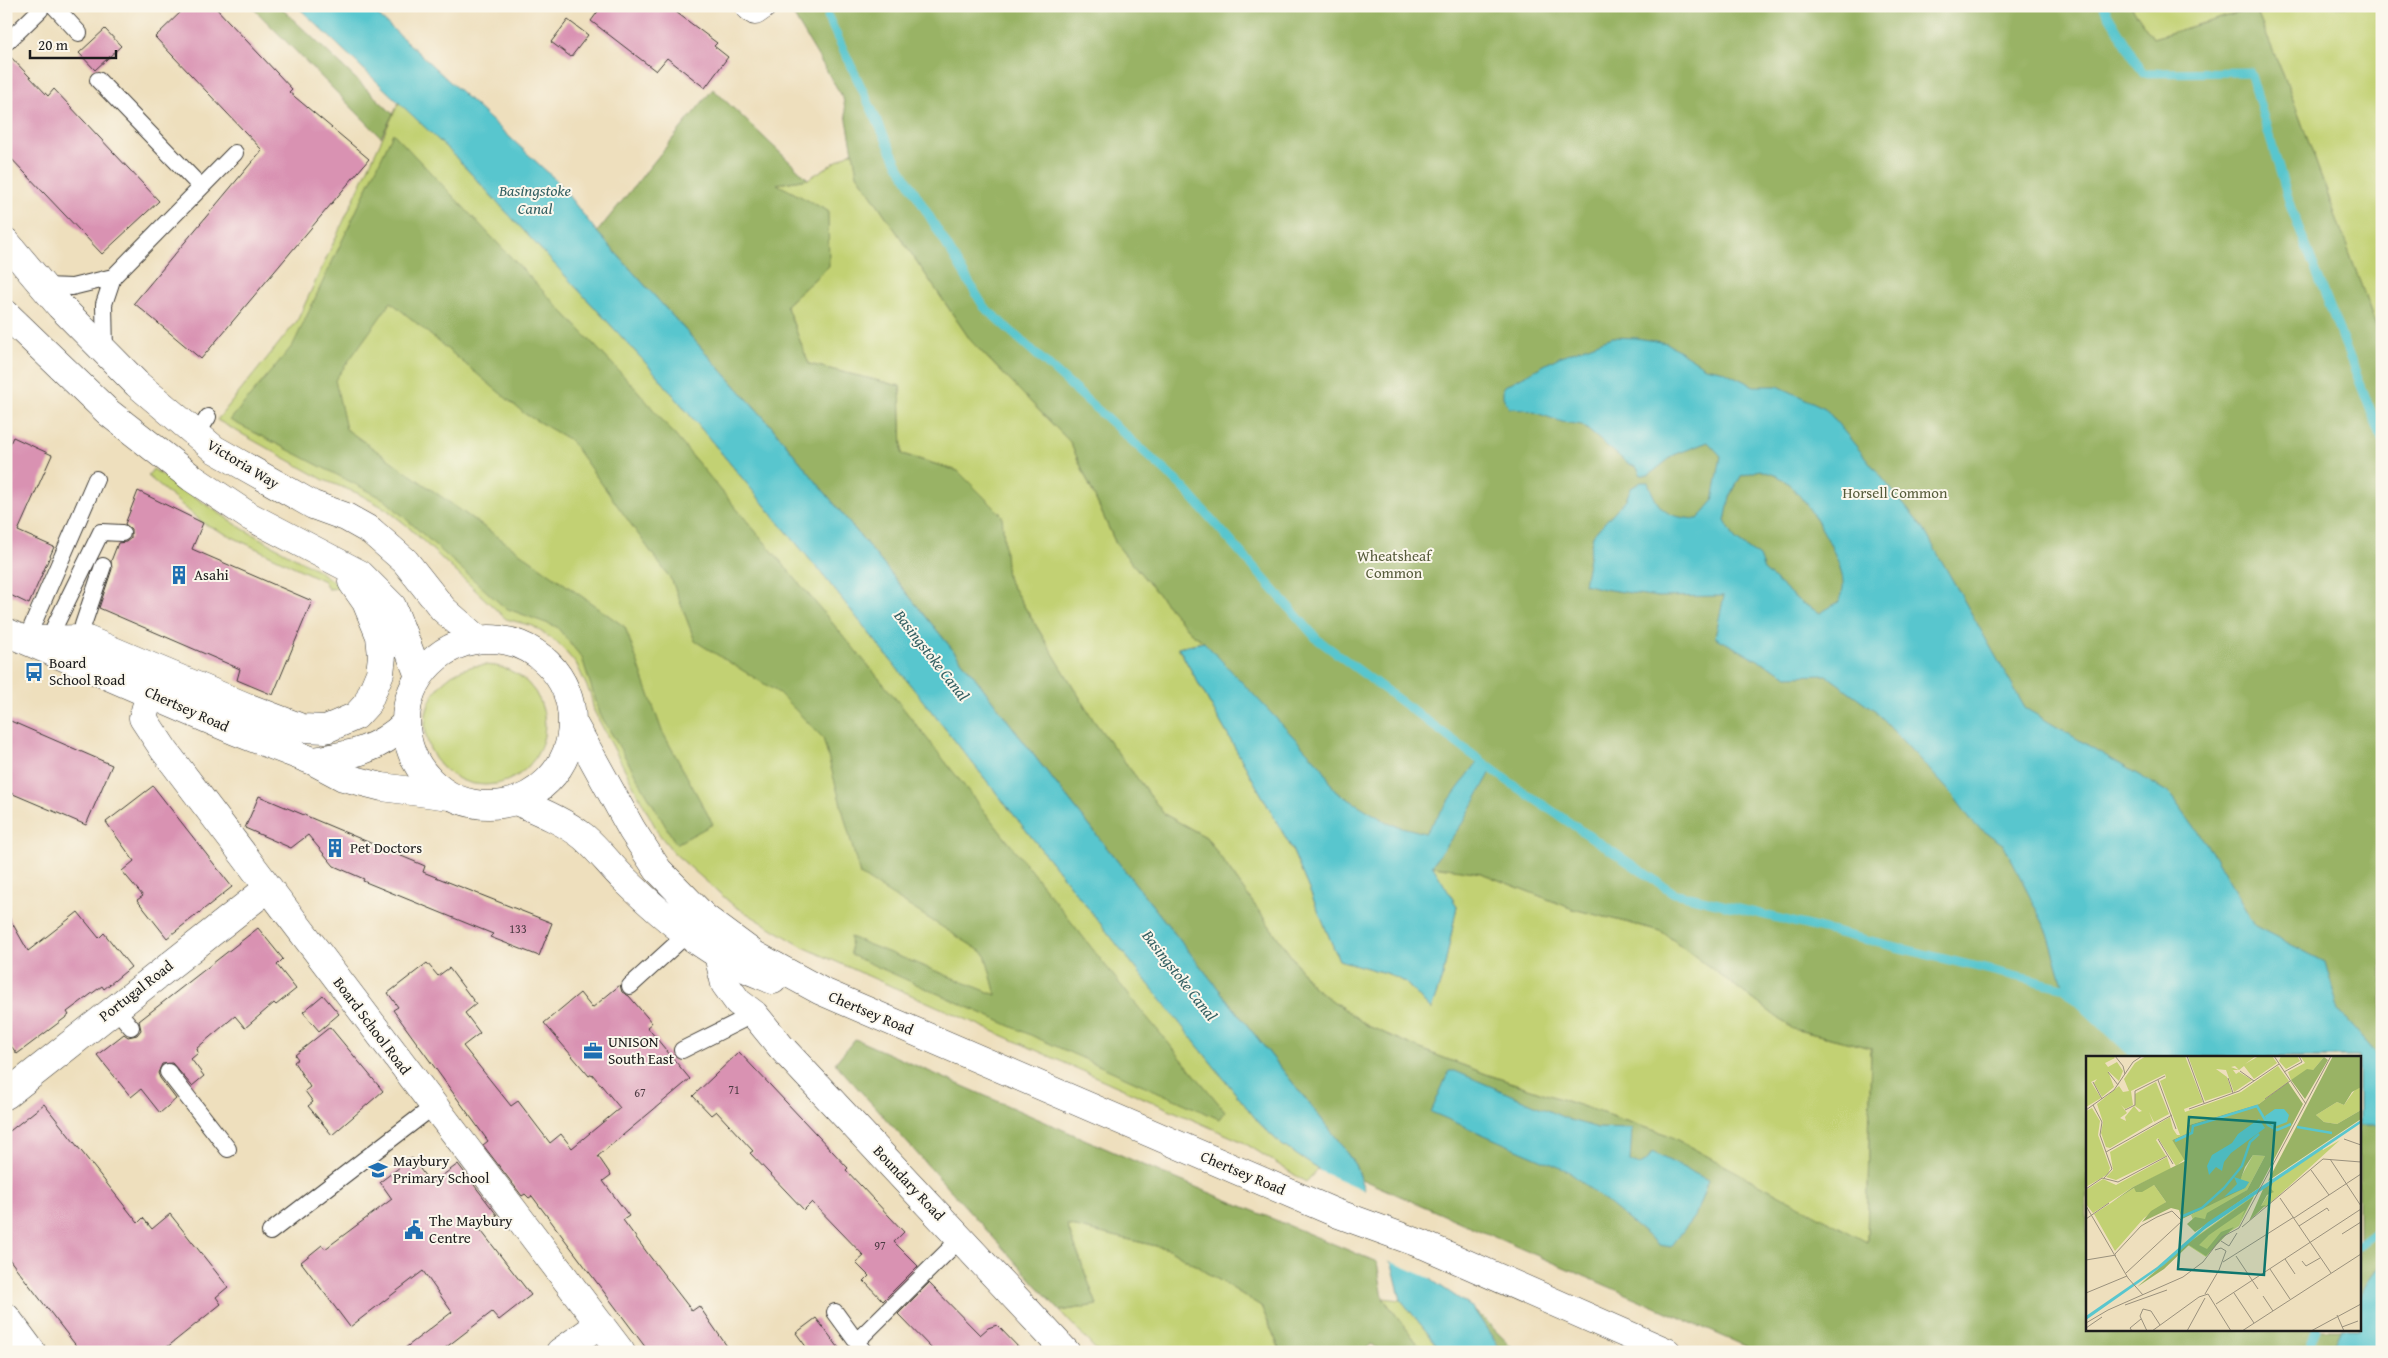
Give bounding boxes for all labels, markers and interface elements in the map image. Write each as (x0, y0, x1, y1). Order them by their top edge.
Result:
scale bar (30, 28, 116, 60)
text: 20 m (38, 34, 69, 55)
water label: Basingstoke Canal (498, 178, 572, 220)
street label: Victoria Way (203, 434, 284, 494)
park label: Horsell Common (1843, 482, 1948, 503)
park label: Wheatsheaf Common (1357, 545, 1433, 583)
building icon: Asahi (168, 564, 190, 586)
place label: Asahi (194, 564, 229, 585)
water label: Basingstoke Canal (888, 604, 975, 706)
place label: Board School Road (49, 652, 125, 690)
bus stop icon: Board School Road (23, 661, 45, 683)
street label: Chertsey Road (142, 681, 233, 736)
building icon: Pet Doctors (324, 837, 346, 859)
place label: Pet Doctors (350, 837, 422, 858)
house number: 133 (509, 920, 527, 937)
water label: Basingstoke Canal (1136, 924, 1223, 1026)
street label: Portugal Road (94, 955, 177, 1026)
street label: Board School Road (329, 973, 416, 1079)
street label: Chertsey Road (826, 985, 917, 1040)
place label: UNISON South East (608, 1031, 675, 1069)
office icon: UNISON South East (582, 1040, 604, 1062)
inset map (2086, 1056, 2360, 1330)
house number: 71 (728, 1081, 740, 1098)
house number: 67 (634, 1084, 646, 1101)
street label: Boundary Road (869, 1140, 950, 1225)
street label: Chertsey Road (1198, 1145, 1289, 1200)
place label: Maybury Primary School (393, 1150, 489, 1188)
school or university icon: Maybury Primary School (367, 1159, 389, 1181)
place label: The Maybury Centre (429, 1210, 513, 1248)
public building icon: The Maybury Centre (403, 1219, 425, 1241)
house number: 97 (874, 1237, 886, 1254)

